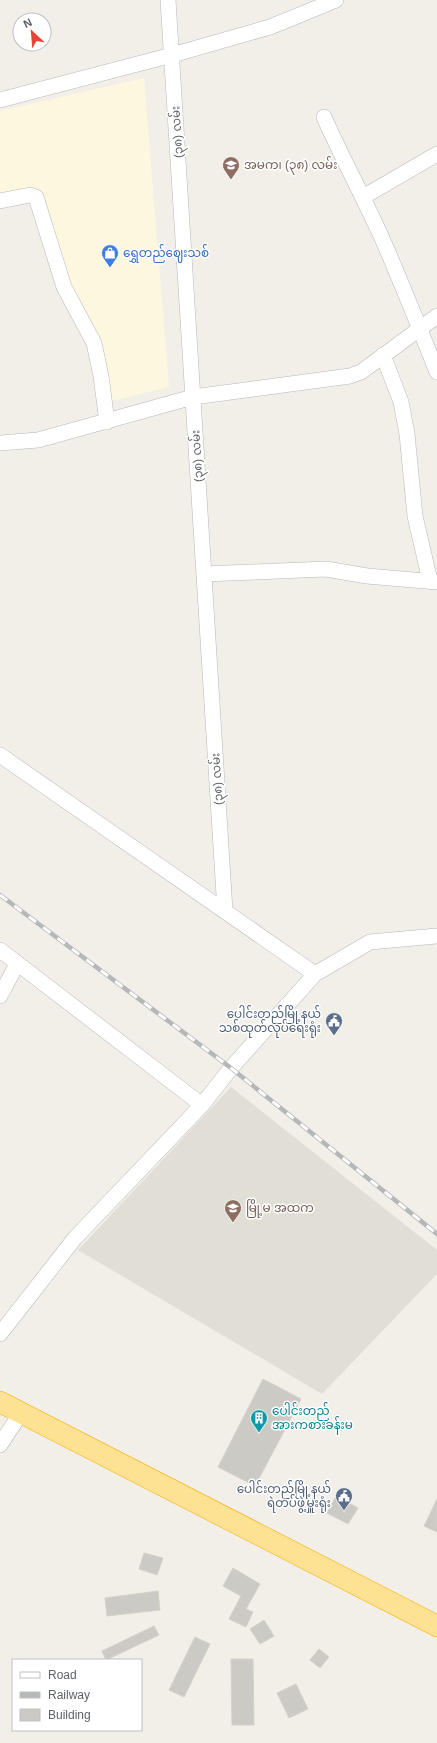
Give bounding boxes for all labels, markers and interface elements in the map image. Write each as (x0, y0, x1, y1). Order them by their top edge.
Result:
north arrow (12, 12, 52, 52)
text: N (21, 16, 34, 30)
street label: (၃၈) လမ်း (166, 105, 189, 159)
school or university icon: အမက၊ (၃၈) လမ်း (221, 155, 241, 180)
place label: အမက၊ (၃၈) လမ်း (244, 156, 337, 175)
shop icon: ရွှေတည်ဈေးသစ် (100, 243, 120, 268)
place label: ရွှေတည်ဈေးသစ် (123, 244, 209, 263)
street label: (၃၈) လမ်း (186, 429, 209, 483)
street label: (၃၈) လမ်း (206, 752, 229, 806)
place label: ပေါင်းတည်မြို့နယ် သစ်ထုတ်လုပ်ရေးရုံး (219, 1005, 321, 1038)
public building icon: ပေါင်းတည်မြို့နယ် သစ်ထုတ်လုပ်ရေးရုံး (324, 1011, 344, 1036)
school or university icon: မြို့မ အထက (223, 1198, 243, 1223)
place label: မြို့မ အထက (246, 1199, 314, 1218)
place label: ပေါင်းတည် အားကစားခန်းမ (272, 1402, 353, 1435)
building icon: ပေါင်းတည် အားကစားခန်းမ (249, 1408, 269, 1433)
place label: ပေါင်းတည်မြို့နယ် ရဲတပ်ဖွဲ့မှူးရုံး (237, 1480, 331, 1513)
public building icon: ပေါင်းတည်မြို့နယ် ရဲတပ်ဖွဲ့မှူးရုံး (334, 1486, 354, 1511)
legend (12, 1659, 142, 1731)
text: Road (48, 1668, 77, 1682)
text: Railway (48, 1688, 90, 1702)
text: Building (48, 1708, 91, 1722)

